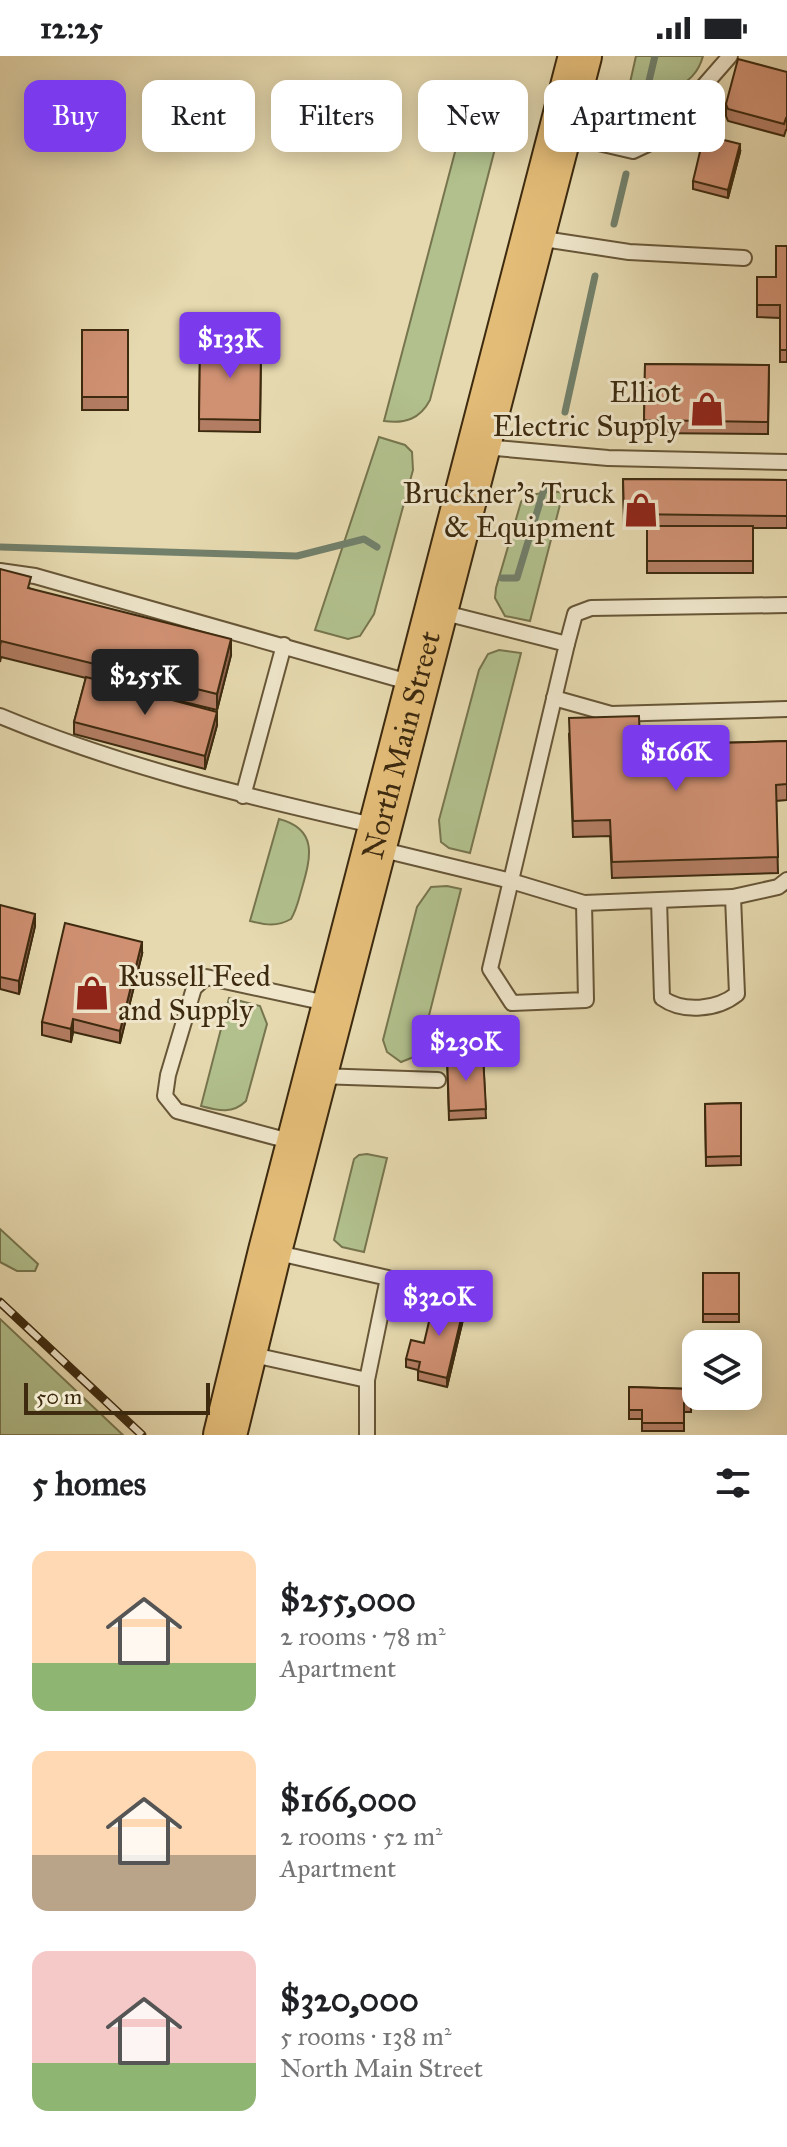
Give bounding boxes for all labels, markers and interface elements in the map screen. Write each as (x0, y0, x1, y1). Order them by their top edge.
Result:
text: 12:25 (40, 10, 103, 46)
chip: Buy (24, 80, 126, 152)
chip: Rent (142, 80, 255, 152)
chip: Filters (271, 80, 402, 152)
chip: New (418, 80, 528, 152)
chip: Apartment (544, 80, 725, 152)
pin: $133K (174, 312, 286, 380)
text: $133K (197, 322, 263, 354)
place label: Elliot Electric Supply (492, 374, 682, 444)
shop icon: Elliot Electric Supply (688, 390, 726, 428)
place label: Bruckner's Truck & Equipment (403, 475, 615, 545)
shop icon: Bruckner's Truck & Equipment (622, 491, 660, 529)
street label: North Main Street (354, 627, 448, 863)
pin: $255K (89, 649, 201, 717)
text: $255K (110, 659, 180, 691)
pin: $166K (620, 725, 732, 793)
text: $166K (641, 735, 711, 767)
place label: Russell Feed and Supply (118, 958, 271, 1028)
shop icon: Russell Feed and Supply (73, 974, 111, 1012)
pin: $230K (410, 1015, 522, 1083)
text: $230K (430, 1025, 502, 1057)
pin: $320K (383, 1270, 495, 1338)
text: $320K (403, 1280, 475, 1312)
map controls (682, 1330, 762, 1410)
button: layers (682, 1330, 762, 1410)
scale bar (24, 1379, 210, 1415)
text: 50 m (36, 1383, 82, 1410)
icon: filters (711, 1461, 755, 1505)
text: 5 homes (32, 1463, 146, 1504)
text: $255,000 (280, 1579, 416, 1620)
icon: home (96, 1583, 192, 1679)
text: 2 rooms · 78 m² (280, 1620, 445, 1652)
text: Apartment (280, 1652, 396, 1684)
text: $166,000 (280, 1779, 417, 1820)
icon: home (96, 1783, 192, 1879)
text: 2 rooms · 52 m² (280, 1820, 443, 1852)
text: Apartment (280, 1852, 396, 1884)
text: $320,000 (280, 1979, 419, 2020)
icon: home (96, 1983, 192, 2079)
text: 5 rooms · 138 m² (280, 2020, 452, 2052)
text: North Main Street (280, 2052, 483, 2084)

